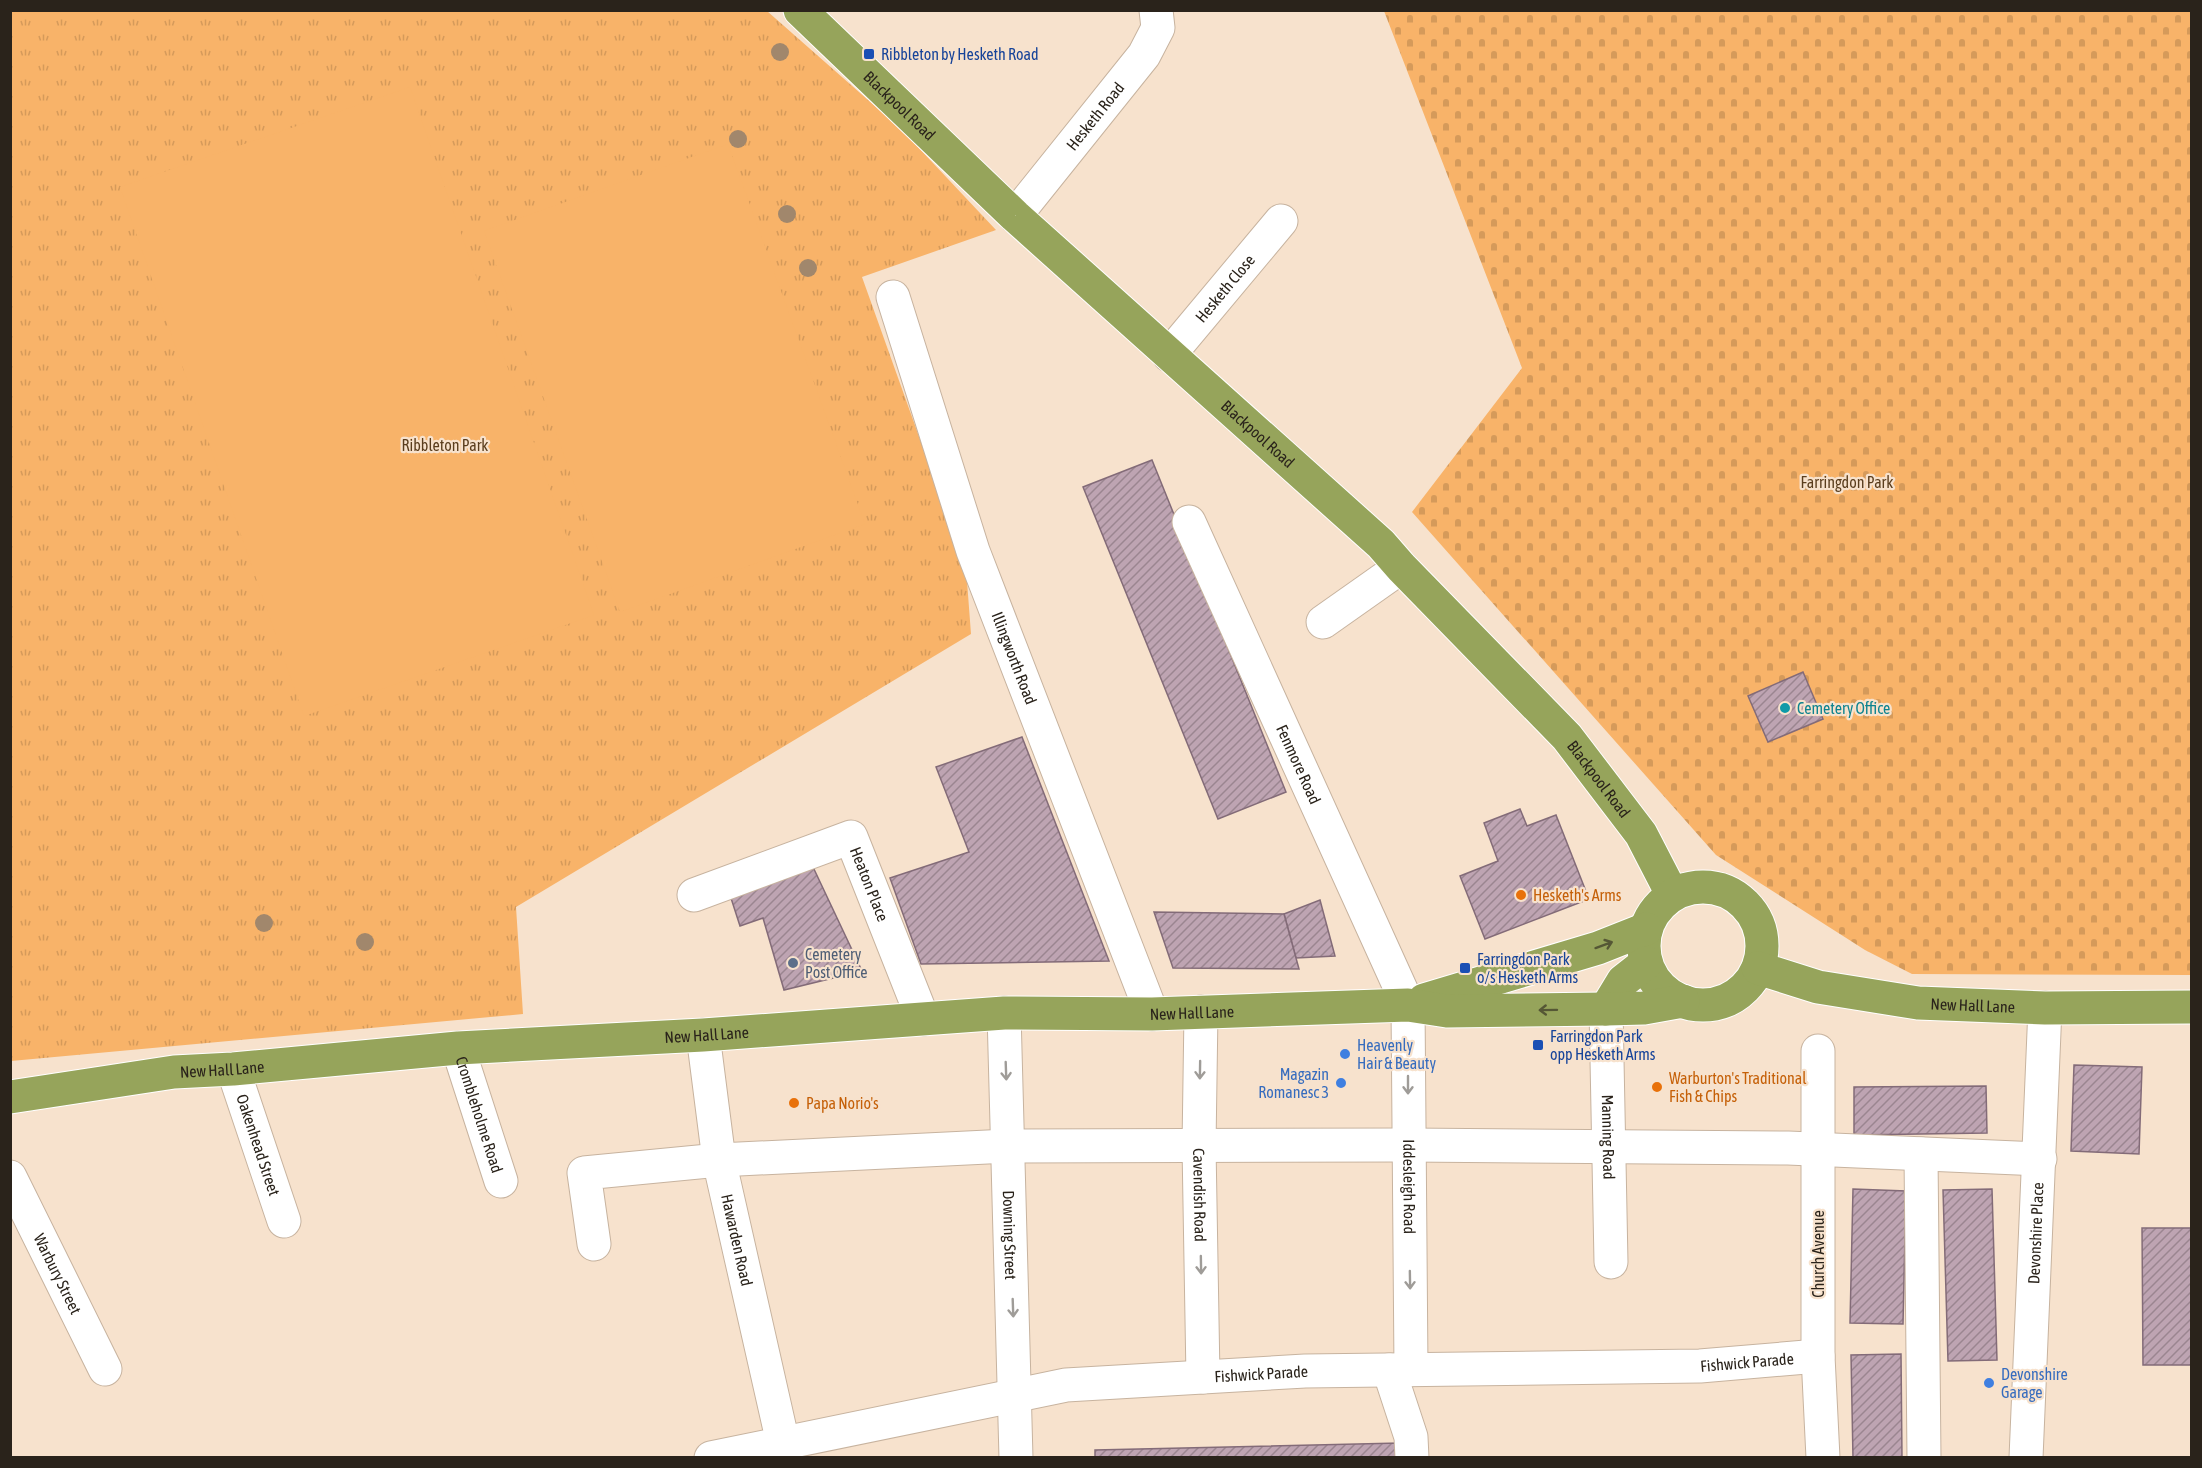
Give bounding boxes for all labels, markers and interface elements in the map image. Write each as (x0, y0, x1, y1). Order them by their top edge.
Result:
place label: Ribbleton by Hesketh Road (881, 45, 1039, 64)
marker: Ribbleton by Hesketh Road (862, 47, 876, 61)
street label: Blackpool Road (860, 67, 939, 144)
street label: Hesketh Road (1063, 79, 1128, 153)
street label: Hesketh Close (1191, 251, 1258, 326)
street label: Blackpool Road (1218, 396, 1298, 471)
park label: Ribbleton Park (402, 436, 488, 454)
park label: Farringdon Park (1801, 473, 1893, 492)
street label: Illingworth Road (988, 609, 1040, 707)
place label: Cemetery Office (1797, 699, 1890, 718)
marker: Cemetery Office (1778, 701, 1792, 715)
street label: Fenmore Road (1273, 722, 1325, 807)
street label: Blackpool Road (1564, 737, 1634, 821)
street label: Heaton Place (847, 844, 892, 924)
place label: Hesketh's Arms (1533, 886, 1622, 904)
marker: Hesketh's Arms (1514, 888, 1528, 902)
one-way arrow (1594, 939, 1613, 950)
place label: Cemetery Post Office (805, 945, 868, 981)
place label: Farringdon Park o/s Hesketh Arms (1477, 950, 1579, 986)
marker: Cemetery Post Office (786, 956, 800, 970)
marker: Farringdon Park o/s Hesketh Arms (1458, 961, 1472, 975)
street label: New Hall Lane (1930, 995, 2015, 1016)
street label: New Hall Lane (1149, 1002, 1234, 1023)
one-way arrow (1538, 1004, 1558, 1016)
street label: New Hall Lane (664, 1023, 749, 1046)
place label: Farringdon Park opp Hesketh Arms (1550, 1027, 1656, 1064)
place label: Heavenly Hair & Beauty (1357, 1036, 1436, 1073)
marker: Farringdon Park opp Hesketh Arms (1531, 1038, 1545, 1052)
marker: Heavenly Hair & Beauty (1338, 1047, 1352, 1061)
street label: Crombleholme Road (452, 1054, 507, 1175)
street label: New Hall Lane (179, 1057, 265, 1081)
one-way arrow (1194, 1060, 1206, 1080)
one-way arrow (1000, 1061, 1011, 1081)
place label: Magazin Romanesc 3 (1258, 1065, 1329, 1101)
place label: Warburton's Traditional Fish & Chips (1669, 1069, 1807, 1106)
one-way arrow (1402, 1074, 1414, 1094)
marker: Magazin Romanesc 3 (1334, 1076, 1348, 1090)
marker: Warburton's Traditional Fish & Chips (1650, 1080, 1664, 1094)
street label: Oakenhead Street (233, 1092, 284, 1198)
place label: Papa Norio's (806, 1094, 879, 1113)
street label: Manning Road (1599, 1094, 1618, 1180)
marker: Papa Norio's (787, 1096, 801, 1110)
street label: Iddesleigh Road (1399, 1139, 1419, 1234)
street label: Cavendish Road (1190, 1148, 1210, 1242)
street label: Devonshire Place (2024, 1182, 2047, 1284)
street label: Downing Street (1000, 1190, 1020, 1280)
street label: Hawarden Road (718, 1192, 756, 1288)
street label: Church Avenue (1809, 1210, 1827, 1298)
street label: Warbury Street (30, 1231, 85, 1317)
one-way arrow (1195, 1255, 1207, 1275)
one-way arrow (1404, 1269, 1416, 1289)
one-way arrow (1007, 1297, 1018, 1317)
street label: Fishwick Parade (1700, 1349, 1794, 1375)
street label: Fishwick Parade (1214, 1362, 1309, 1385)
place label: Devonshire Garage (2001, 1365, 2068, 1402)
marker: Devonshire Garage (1982, 1376, 1996, 1390)

